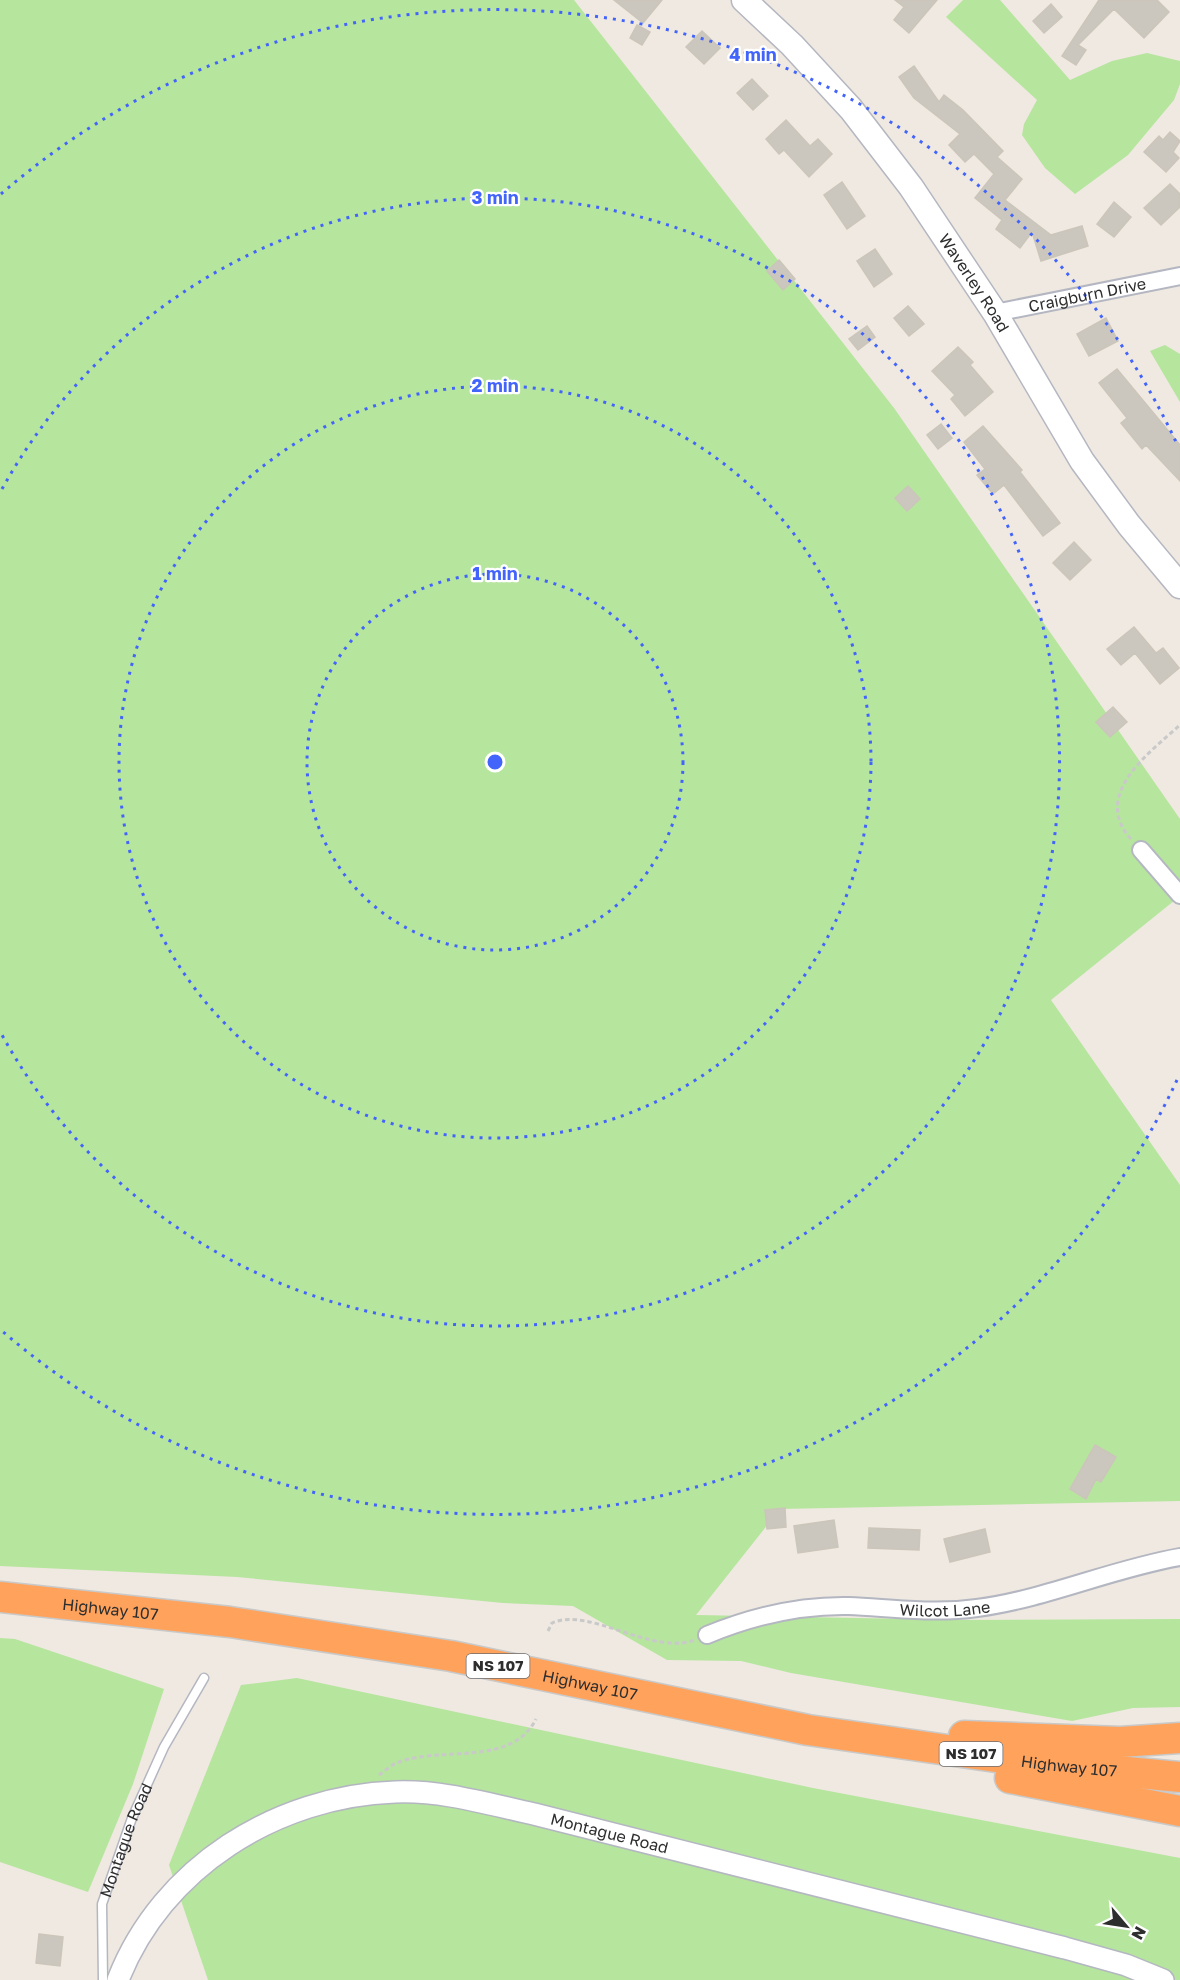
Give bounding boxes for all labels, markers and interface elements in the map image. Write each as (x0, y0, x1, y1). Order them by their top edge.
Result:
text: 4 min (729, 43, 777, 65)
text: 3 min (471, 186, 519, 208)
street label: Waverley Road (935, 230, 1014, 335)
street label: Craigburn Drive (1027, 273, 1148, 316)
text: 2 min (471, 374, 519, 396)
text: 1 min (472, 562, 518, 584)
centre of rings (485, 752, 505, 772)
street label: Highway 107 (61, 1594, 159, 1624)
street label: Wilcot Lane (899, 1596, 992, 1621)
road number: NS 107 (466, 1654, 530, 1678)
street label: Highway 107 (541, 1665, 639, 1704)
road number: NS 107 (940, 1742, 1002, 1766)
street label: Highway 107 (1020, 1751, 1118, 1781)
street label: Montague Road (95, 1780, 156, 1900)
street label: Montague Road (549, 1809, 670, 1857)
north arrow (1096, 1896, 1156, 1956)
text: N (1127, 1923, 1151, 1943)

